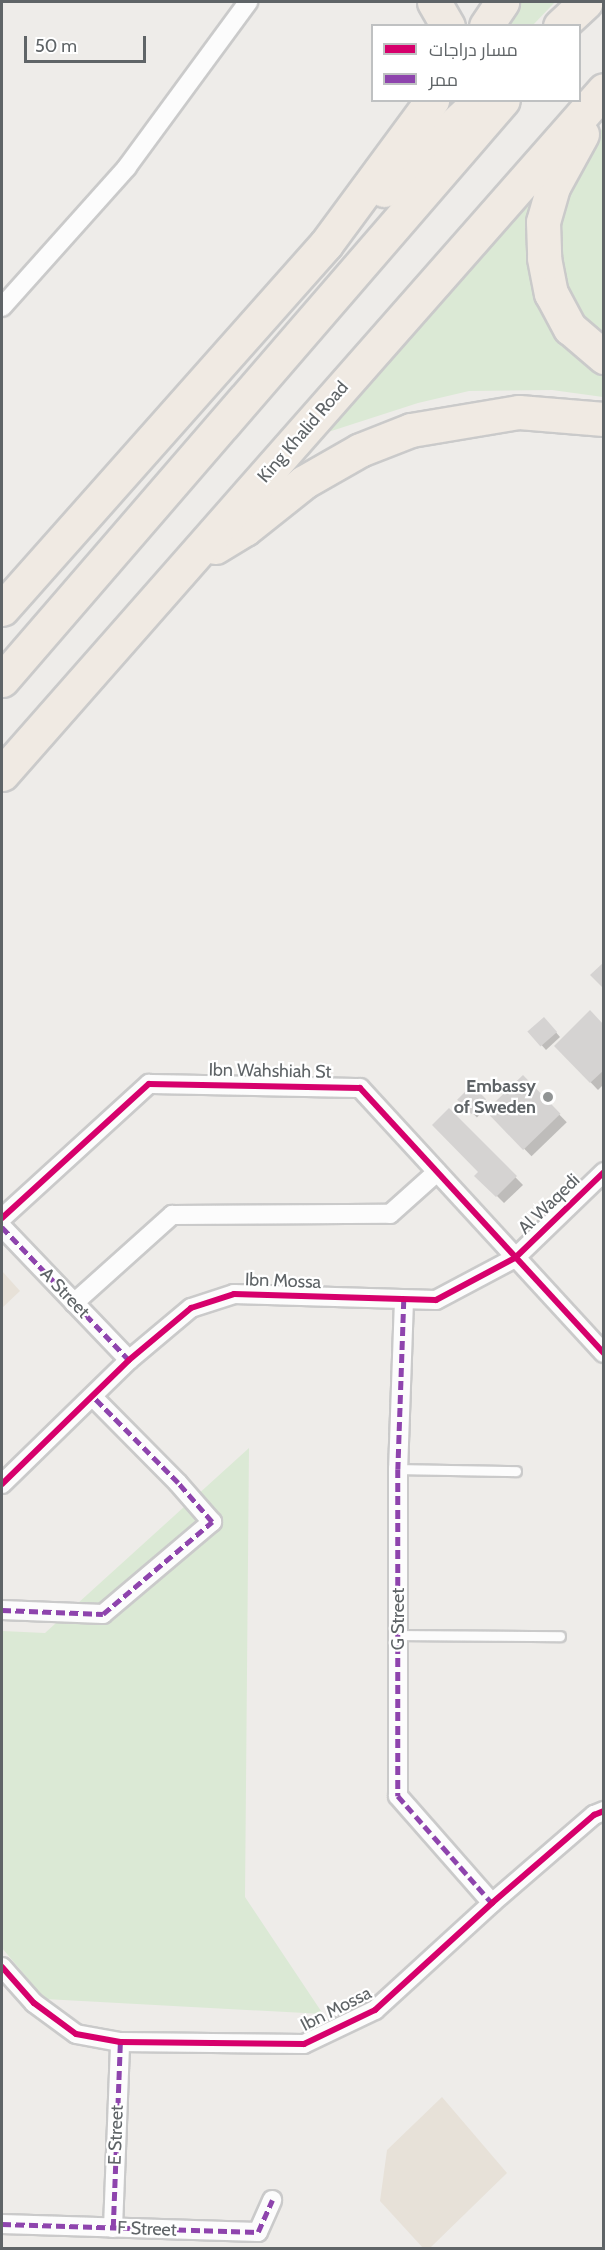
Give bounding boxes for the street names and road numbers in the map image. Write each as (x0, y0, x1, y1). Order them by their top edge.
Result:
street label: King Khalid Road (253, 377, 353, 487)
street label: Ibn Wahshiah St (208, 1059, 332, 1083)
street label: Al Waqedi (514, 1169, 584, 1239)
street label: A Street (36, 1263, 94, 1323)
street label: Ibn Mossa (244, 1269, 322, 1293)
street label: G Street (387, 1588, 409, 1650)
street label: Ibn Mossa (297, 1982, 375, 2036)
street label: E Street (104, 2105, 128, 2165)
street label: F Street (117, 2217, 177, 2241)

